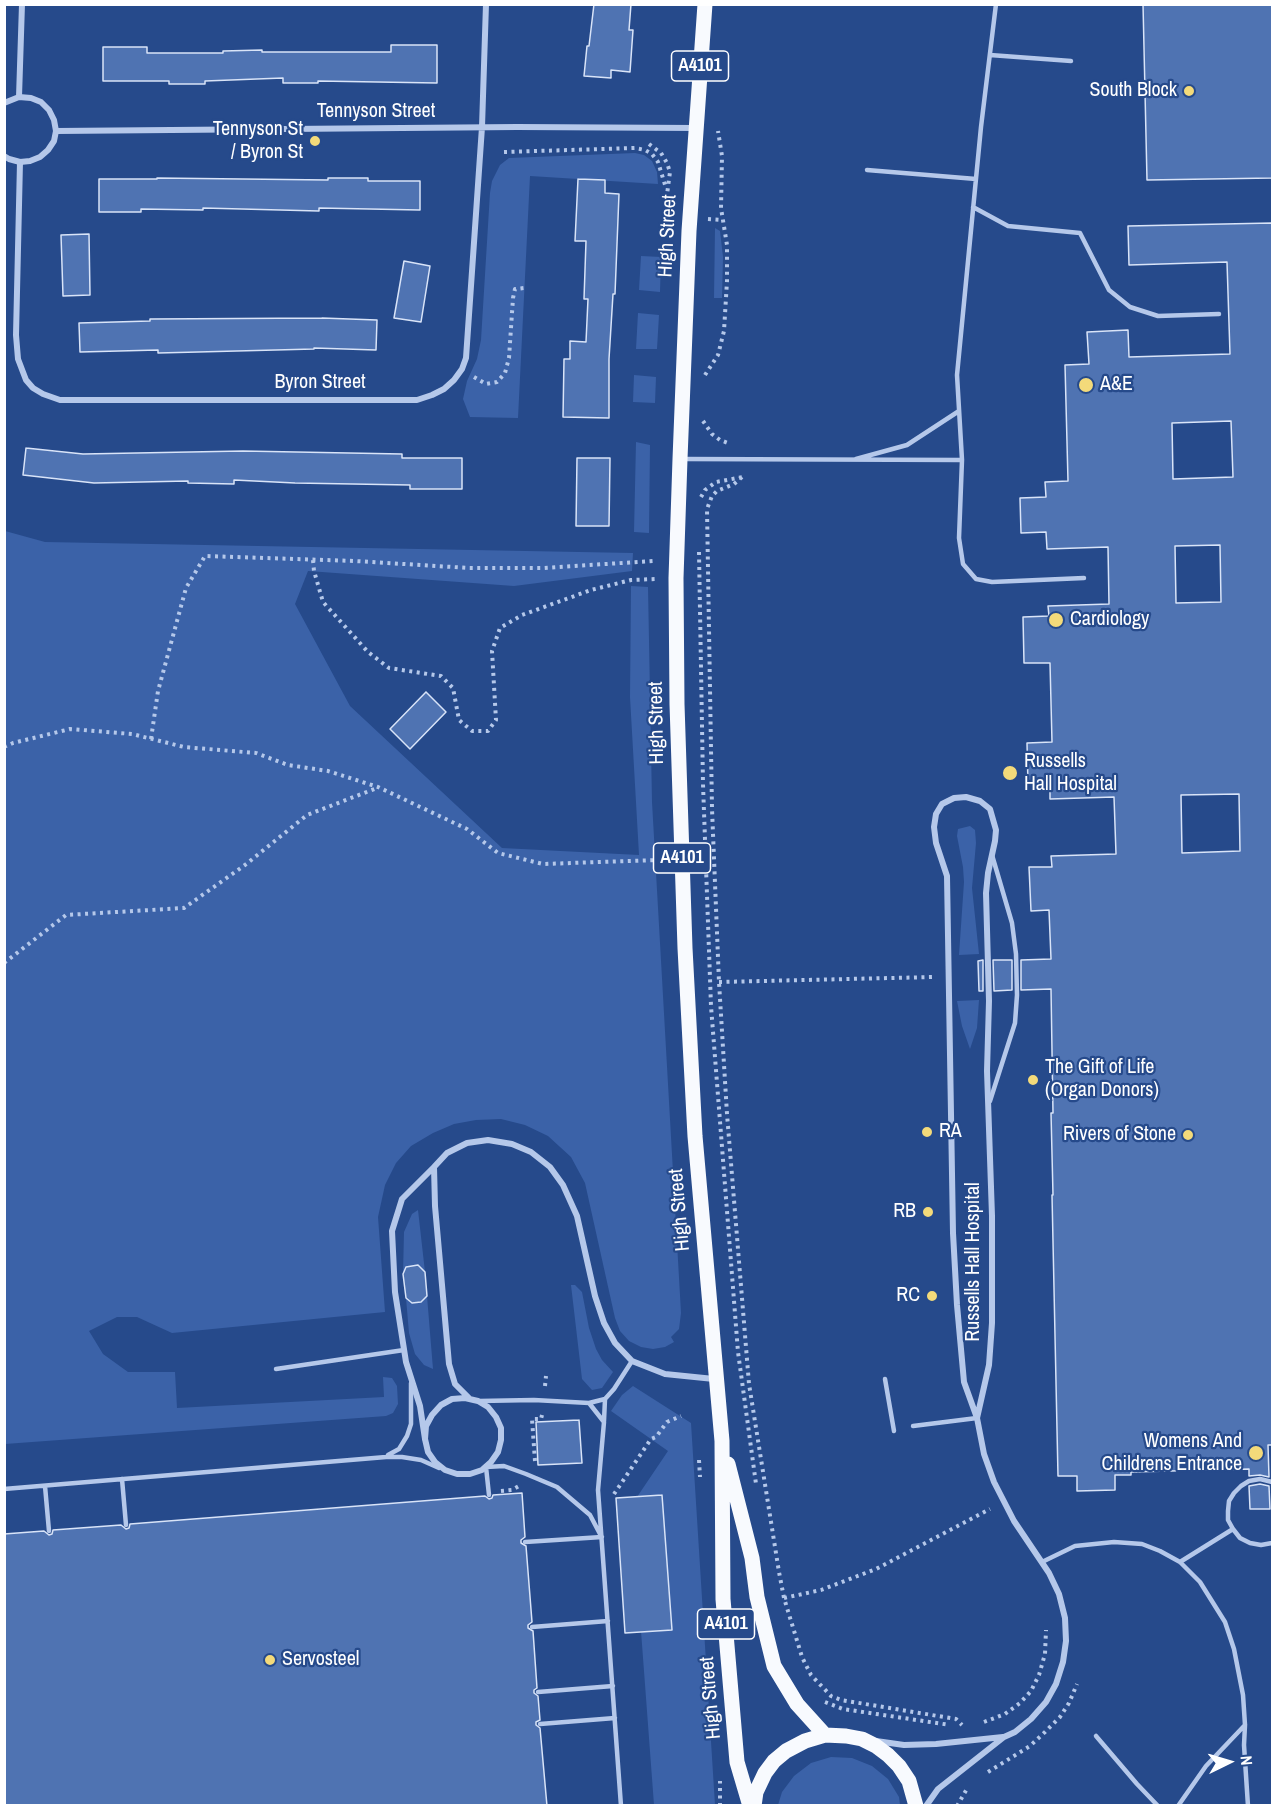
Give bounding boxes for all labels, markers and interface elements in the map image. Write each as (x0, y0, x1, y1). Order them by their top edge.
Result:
road number: A4101 (672, 51, 728, 81)
place label: South Block (1089, 79, 1177, 103)
marker: South Block (1182, 84, 1196, 98)
street label: Tennyson Street (317, 100, 435, 124)
place label: Tennyson St / Byron St (213, 118, 303, 165)
marker: Tennyson St / Byron St (308, 134, 322, 148)
street label: High Street (654, 194, 682, 278)
street label: Byron Street (274, 371, 366, 395)
place label: A&E (1100, 373, 1133, 397)
marker: A&E (1077, 376, 1095, 394)
place label: Cardiology (1070, 608, 1149, 632)
marker: Cardiology (1047, 611, 1065, 629)
street label: High Street (644, 681, 670, 765)
place label: Russells Hall Hospital (1024, 750, 1117, 797)
marker: Russells Hall Hospital (1001, 764, 1019, 782)
road number: A4101 (654, 843, 710, 873)
place label: The Gift of Life (Organ Donors) (1045, 1056, 1159, 1103)
marker: The Gift of Life (Organ Donors) (1026, 1073, 1040, 1087)
place label: RA (939, 1120, 962, 1144)
place label: Rivers of Stone (1063, 1123, 1176, 1147)
marker: RA (920, 1125, 934, 1139)
marker: Rivers of Stone (1181, 1128, 1195, 1142)
street label: High Street (664, 1168, 696, 1252)
street label: Russells Hall Hospital (962, 1182, 986, 1342)
place label: RB (893, 1200, 916, 1224)
marker: RB (921, 1205, 935, 1219)
place label: RC (896, 1284, 920, 1308)
marker: RC (925, 1289, 939, 1303)
place label: Womens And Childrens Entrance (1102, 1430, 1242, 1477)
marker: Womens And Childrens Entrance (1247, 1444, 1265, 1462)
road number: A4101 (698, 1609, 754, 1639)
place label: Servosteel (282, 1648, 359, 1672)
marker: Servosteel (263, 1653, 277, 1667)
street label: High Street (695, 1656, 727, 1740)
north arrow (1199, 1732, 1259, 1792)
text: N (1236, 1755, 1258, 1766)

